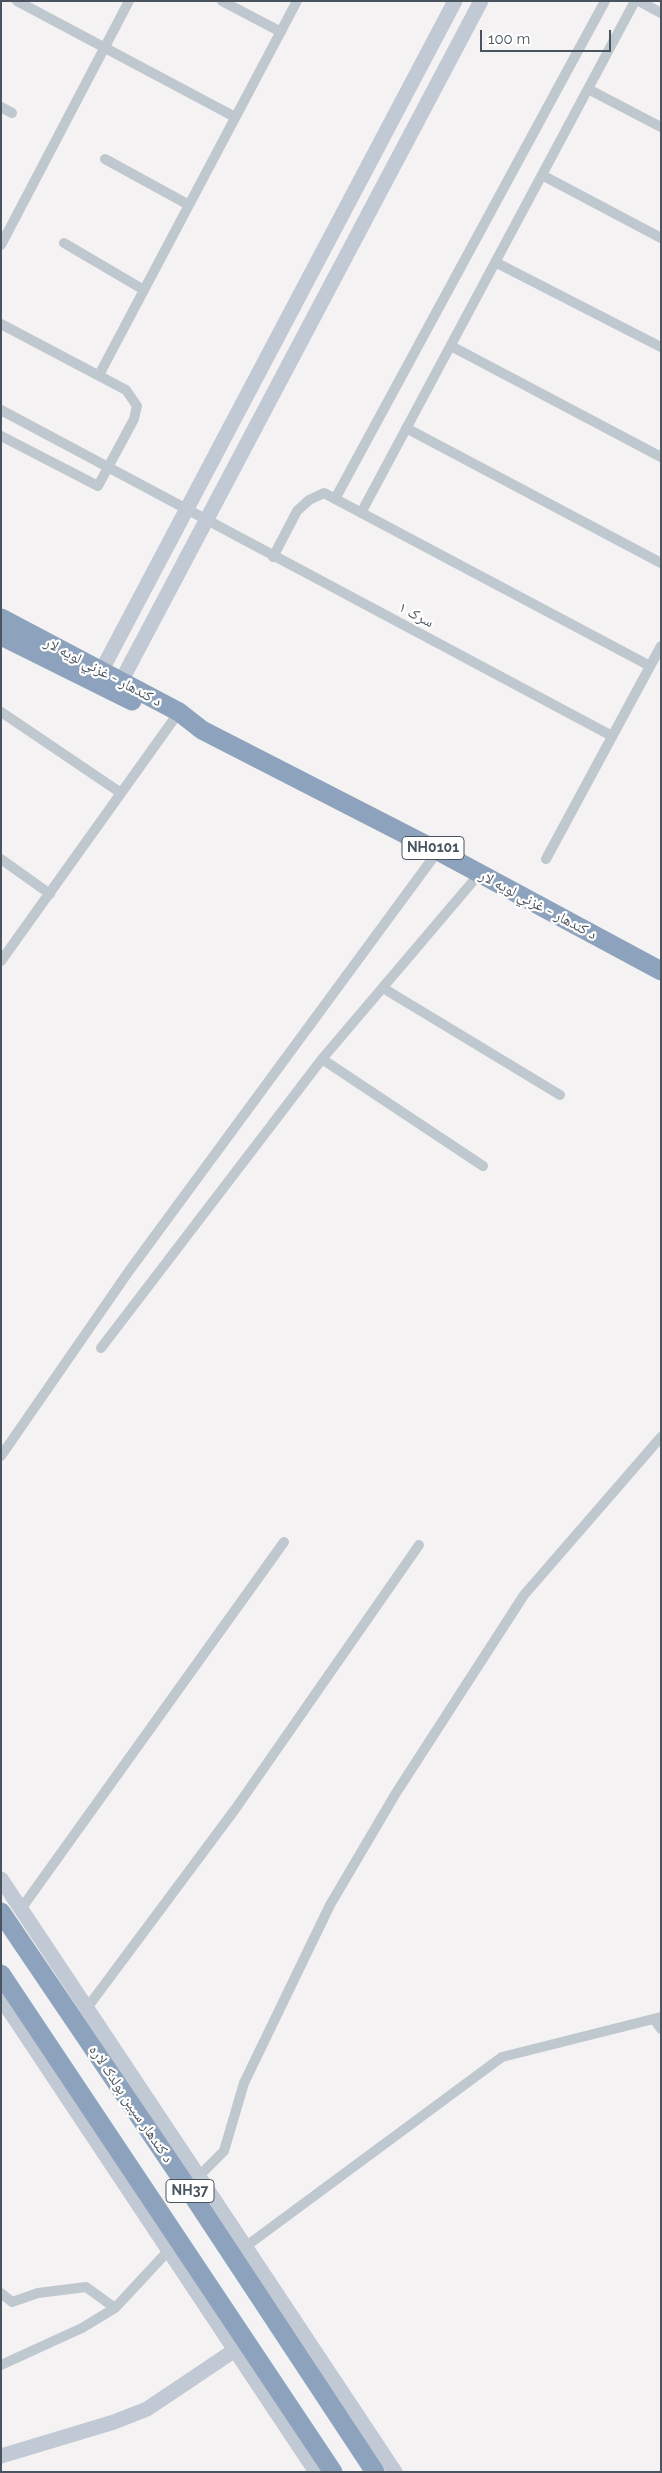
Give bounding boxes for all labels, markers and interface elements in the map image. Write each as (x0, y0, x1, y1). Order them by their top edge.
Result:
scale bar (482, 20, 613, 52)
text: 100 m (488, 30, 530, 48)
street label: سرک ۱ (395, 598, 437, 632)
street label: د کندهار - غزني لويه لار (41, 633, 165, 711)
road number: NH0101 (402, 836, 464, 860)
street label: د کندهار - غزني لويه لار (476, 866, 600, 944)
street label: د کندهار سپین بولدک لاره (85, 2042, 177, 2166)
road number: NH37 (166, 2180, 214, 2202)

